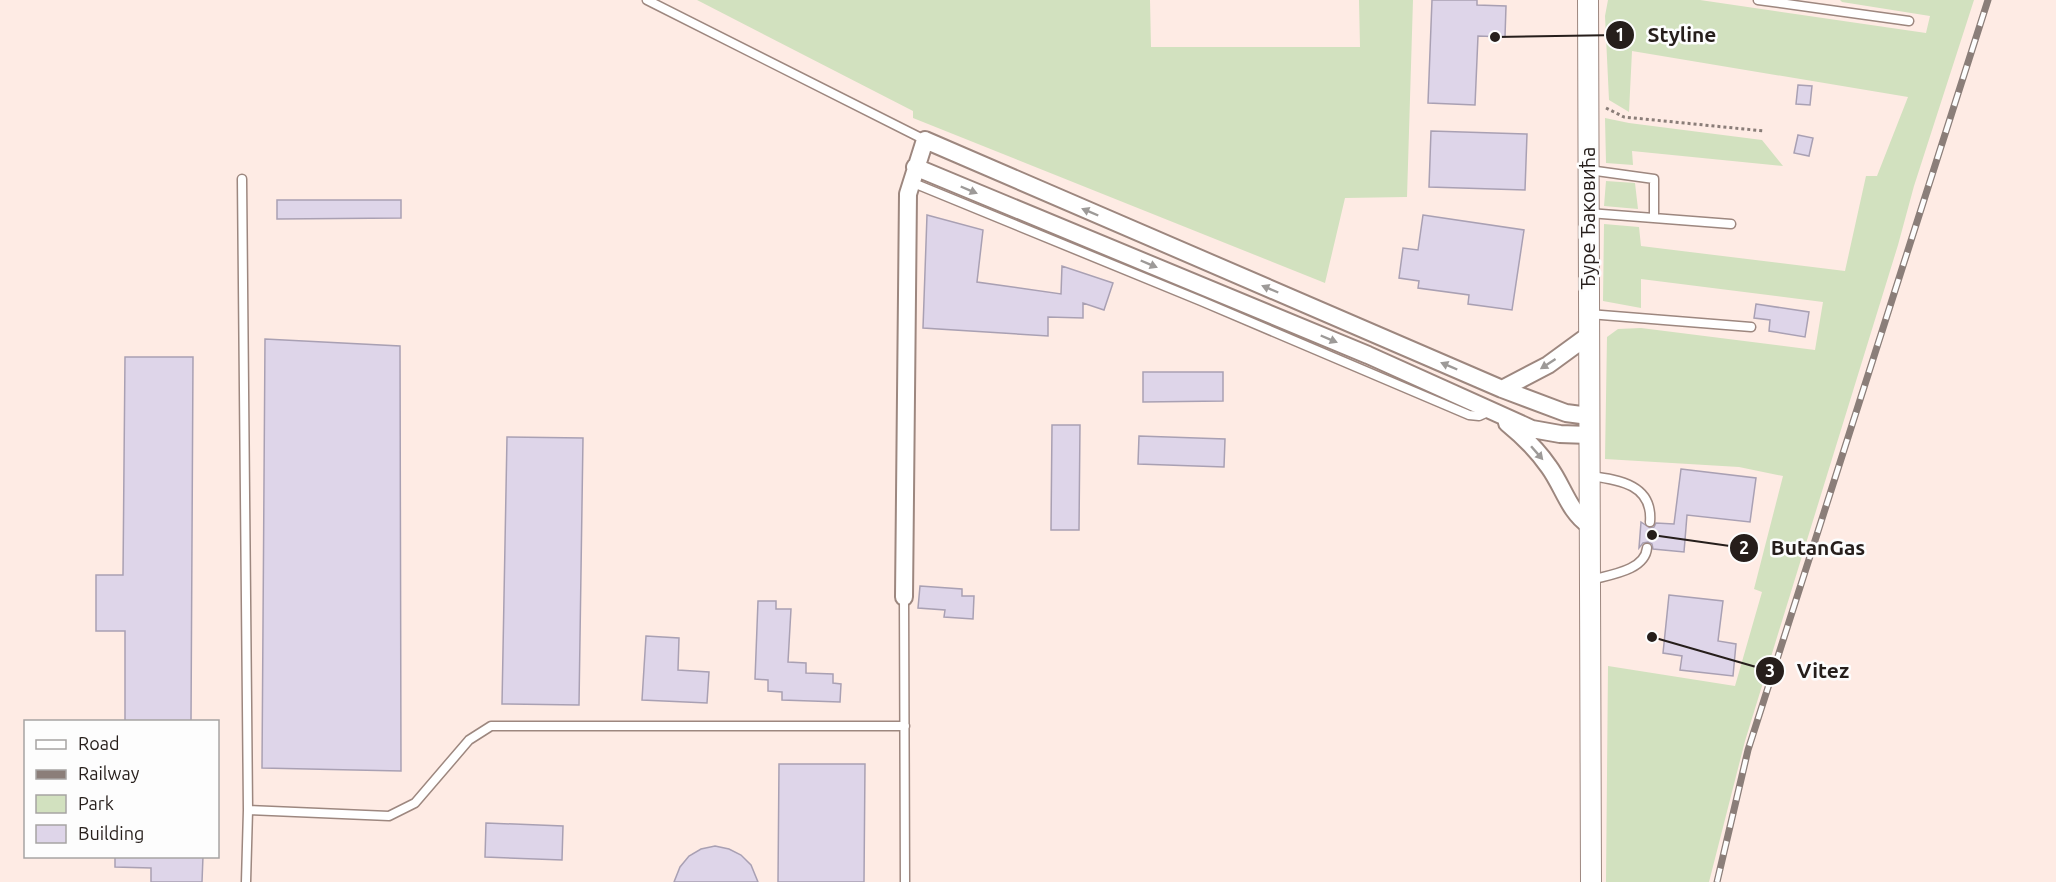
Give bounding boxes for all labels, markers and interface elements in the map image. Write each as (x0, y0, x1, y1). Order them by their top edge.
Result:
callout: Styline (1605, 15, 1728, 54)
text: Styline (1648, 22, 1716, 46)
text: 1 (1615, 24, 1625, 44)
street label: Ђуре Ђаковића (1576, 147, 1599, 289)
one-way arrow (960, 186, 978, 195)
one-way arrow (1082, 207, 1099, 216)
one-way arrow (1141, 260, 1158, 269)
one-way arrow (1261, 284, 1278, 293)
one-way arrow (1321, 334, 1339, 344)
one-way arrow (1539, 359, 1556, 370)
one-way arrow (1439, 361, 1457, 371)
one-way arrow (1530, 445, 1543, 460)
callout: ButanGas (1729, 528, 1878, 567)
text: ButanGas (1771, 535, 1865, 559)
text: 2 (1739, 537, 1749, 557)
callout: Vitez (1755, 651, 1861, 690)
text: Vitez (1797, 658, 1849, 682)
text: 3 (1765, 660, 1775, 680)
legend (24, 720, 219, 858)
text: Road (78, 733, 120, 753)
text: Railway (78, 763, 140, 783)
text: Park (78, 793, 114, 813)
text: Building (78, 823, 144, 843)

